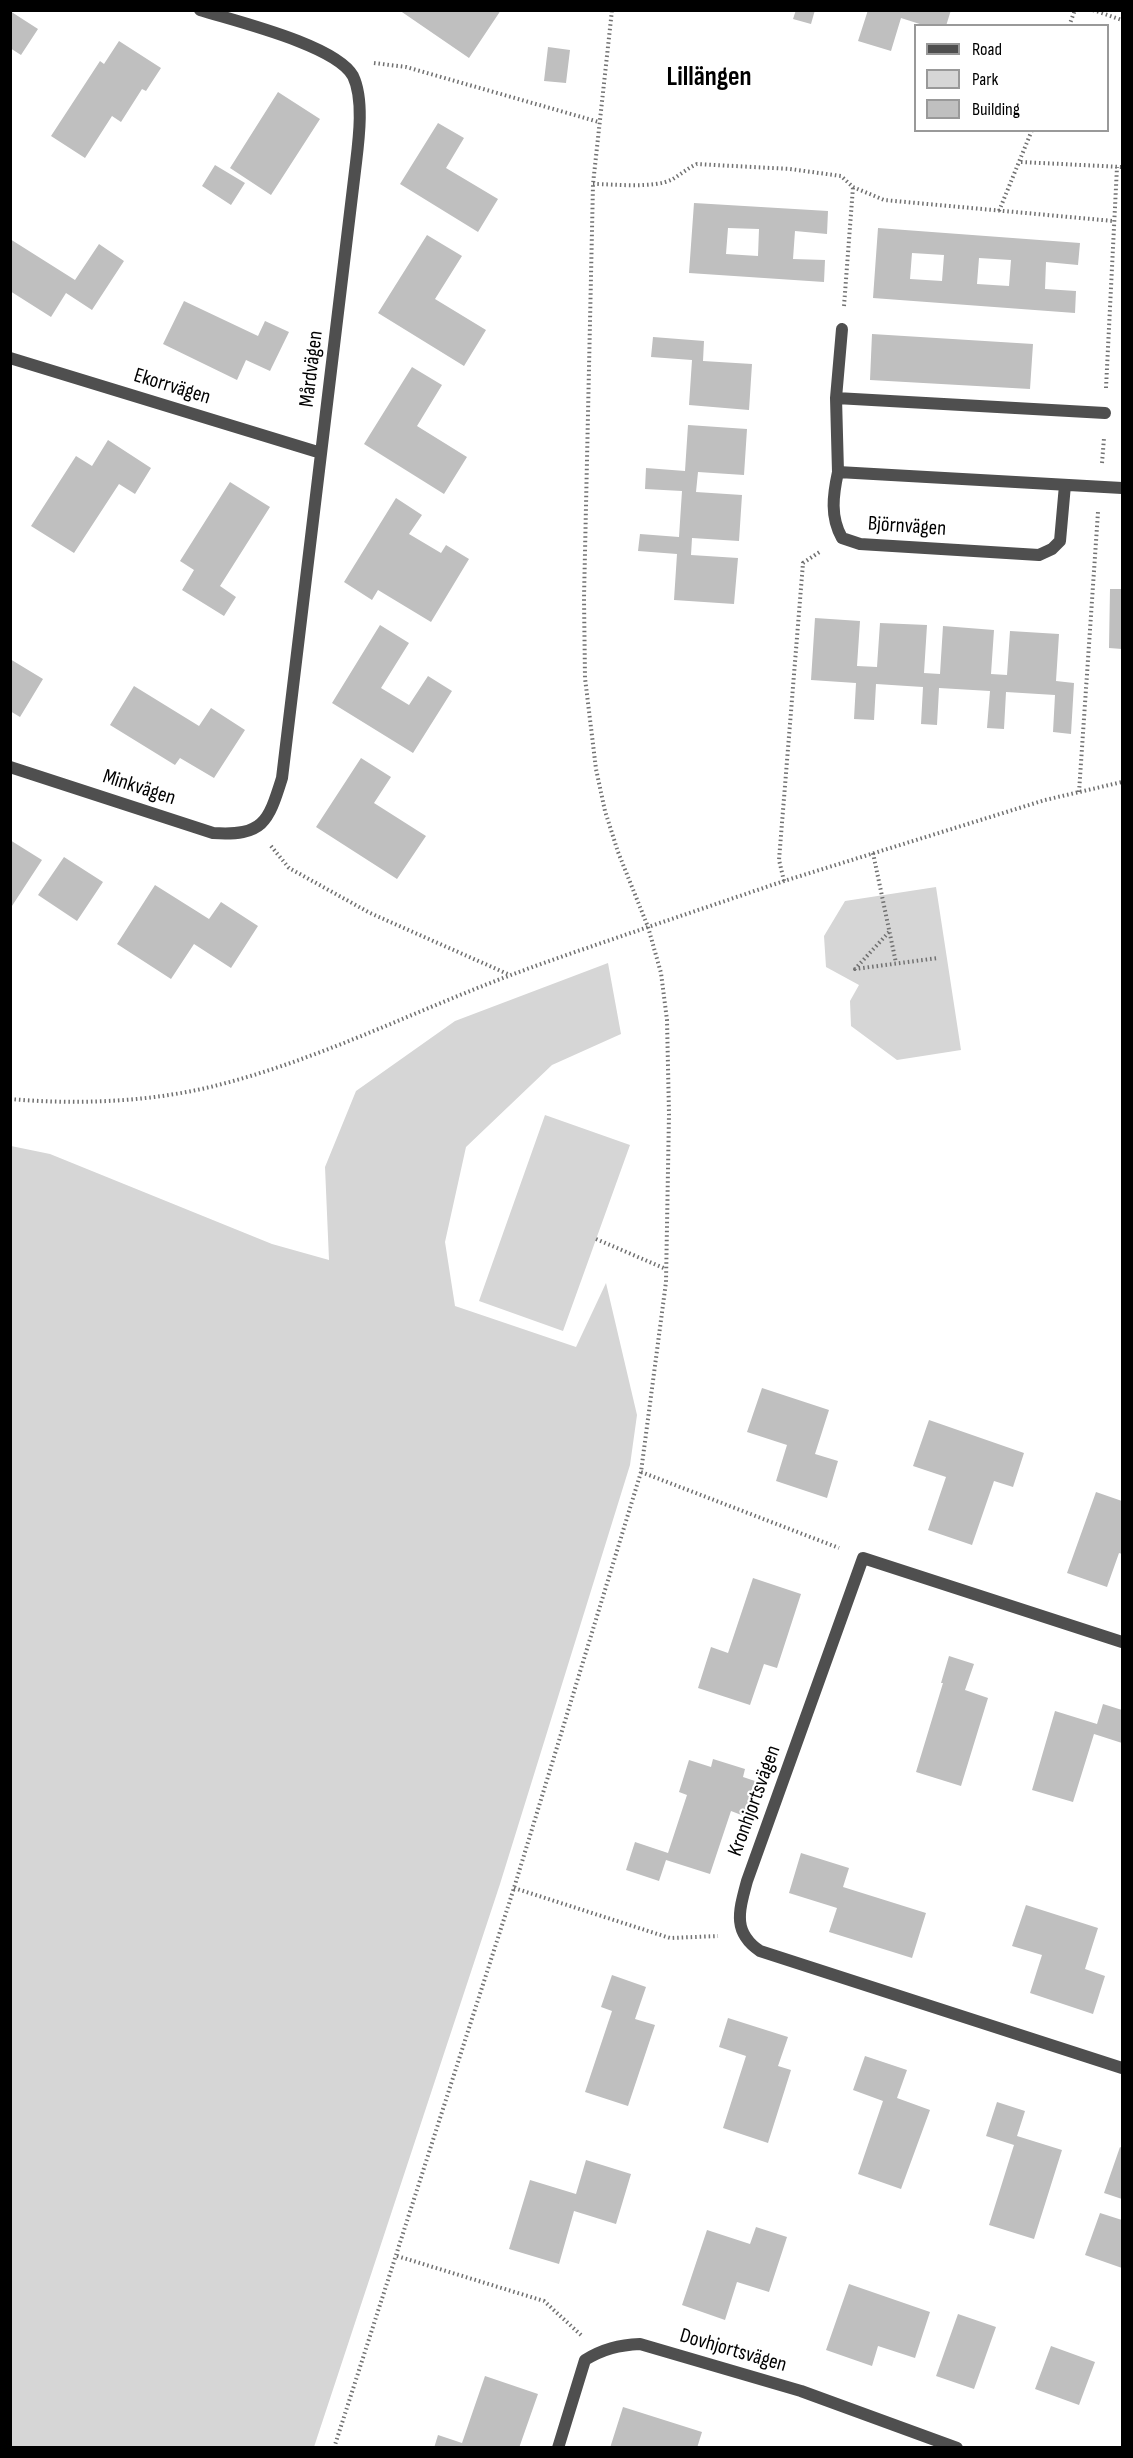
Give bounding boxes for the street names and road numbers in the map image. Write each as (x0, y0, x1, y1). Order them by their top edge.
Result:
street label: Mårdvägen (295, 329, 329, 409)
street label: Ekorrvägen (131, 363, 213, 411)
street label: Björnvägen (867, 512, 947, 542)
street label: Minkvägen (99, 764, 179, 812)
street label: Kronhjortsvägen (723, 1742, 787, 1860)
street label: Dovhjortsvägen (677, 2324, 789, 2378)

